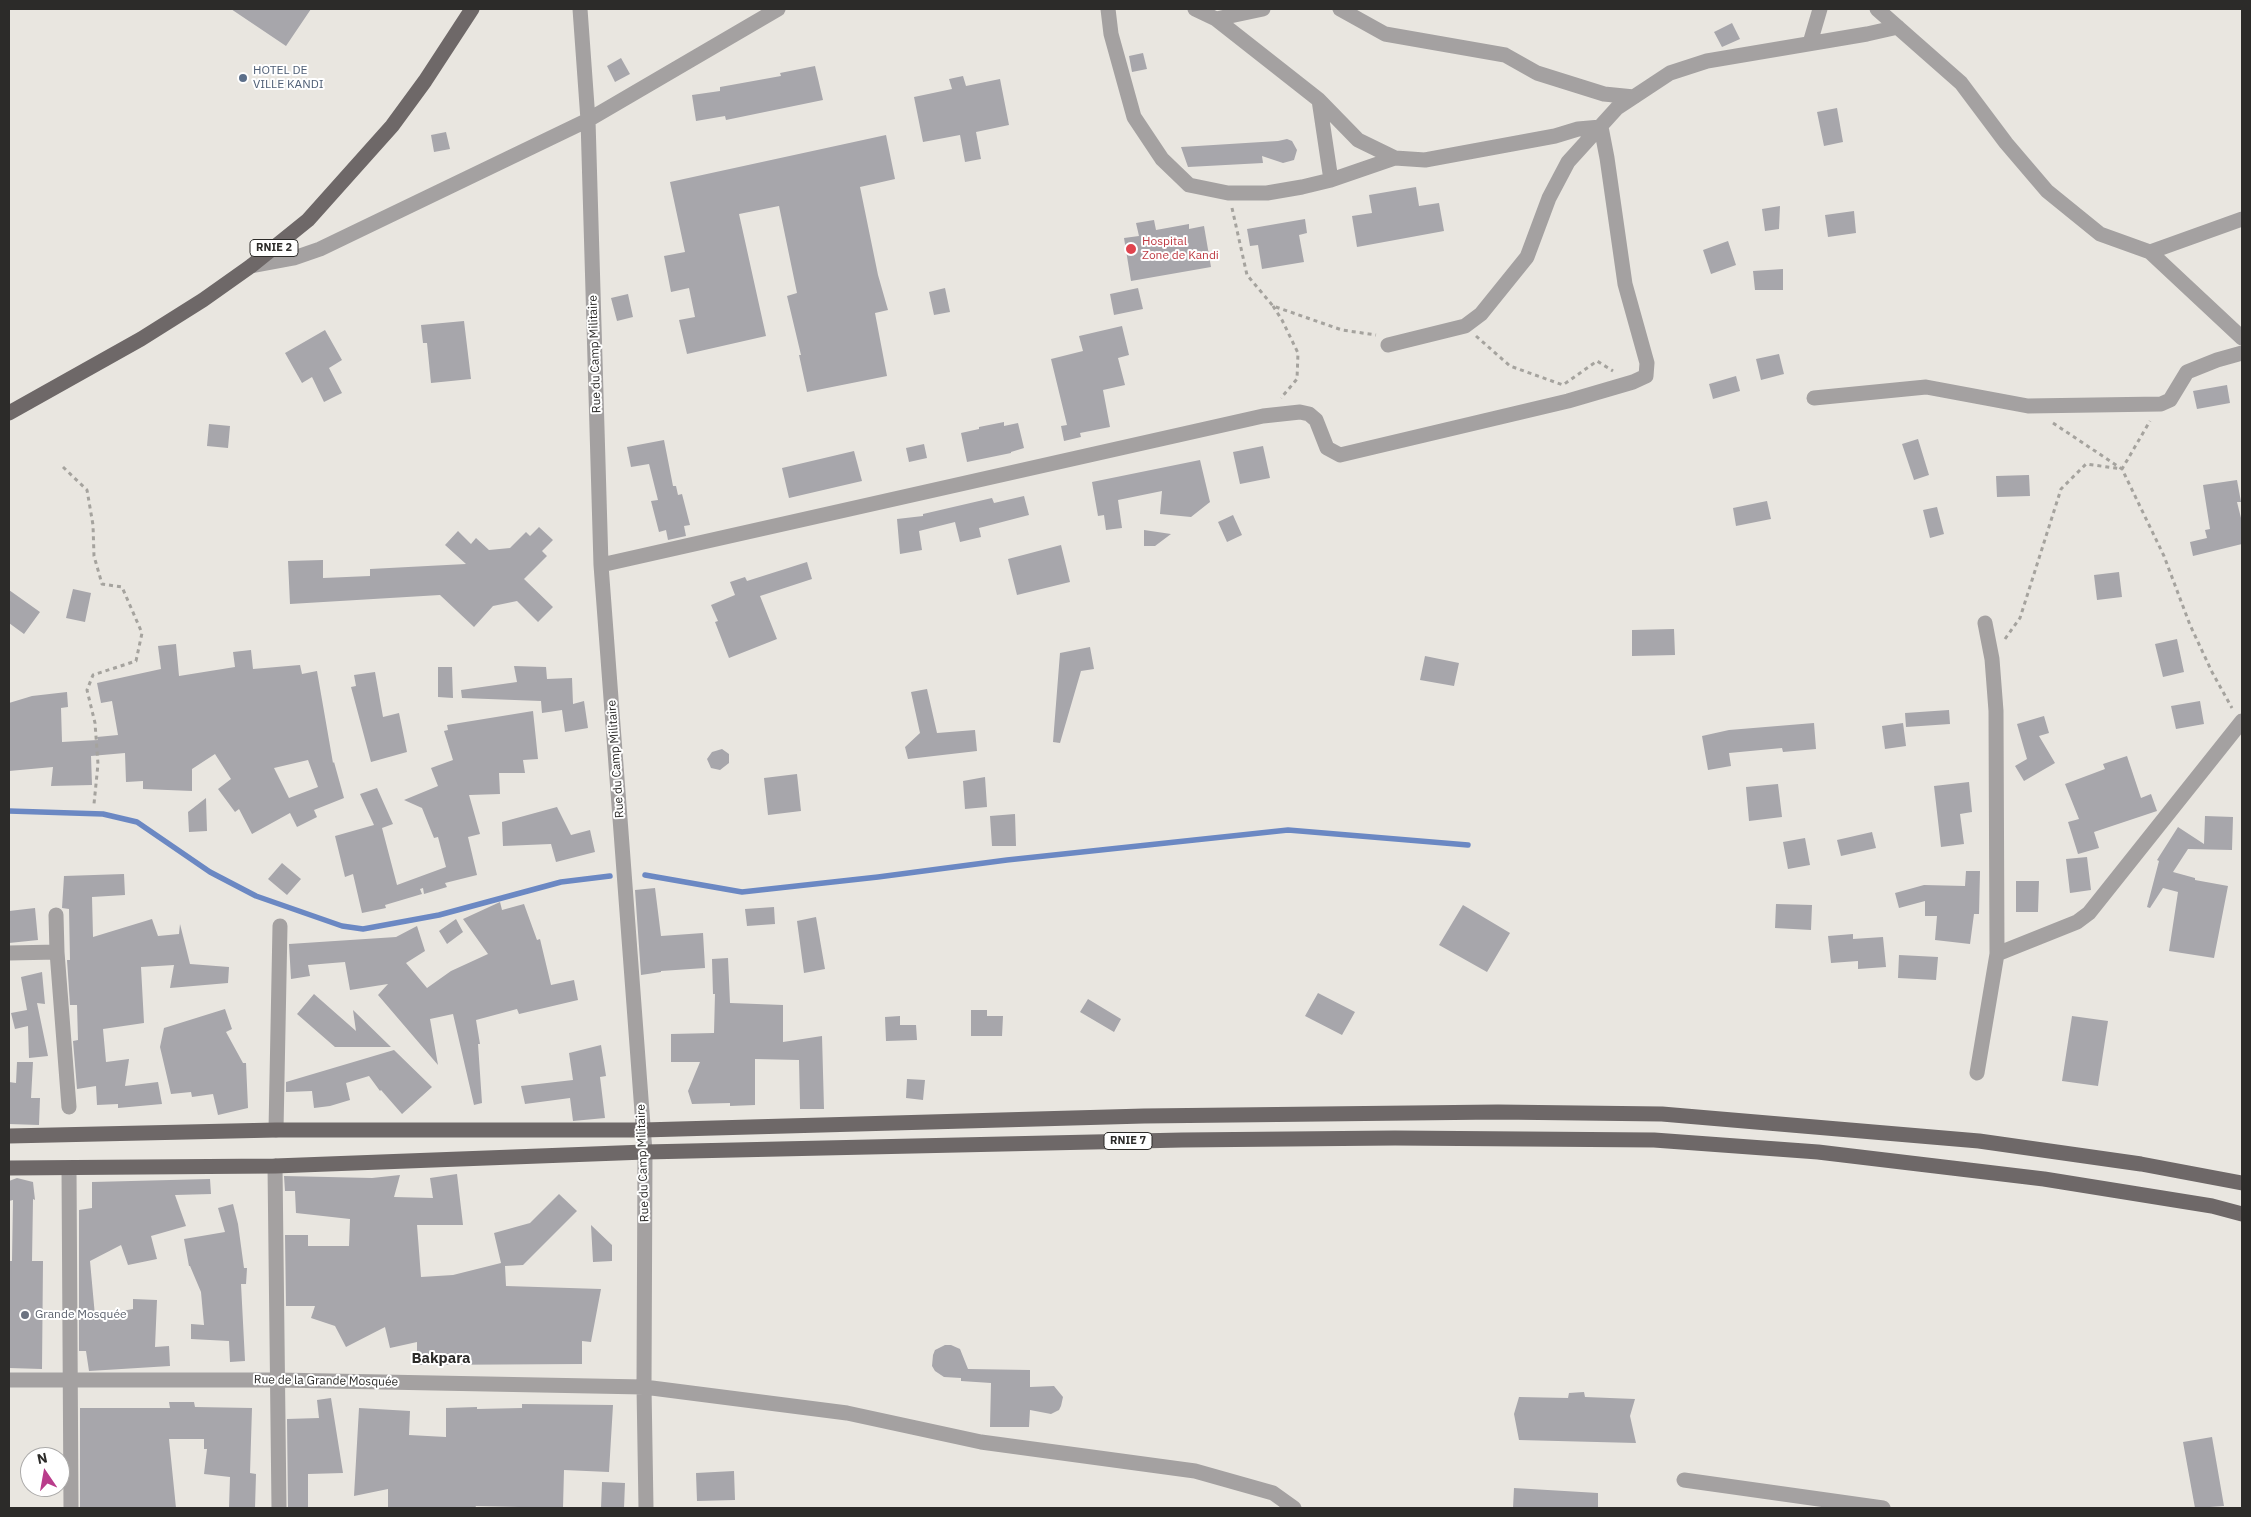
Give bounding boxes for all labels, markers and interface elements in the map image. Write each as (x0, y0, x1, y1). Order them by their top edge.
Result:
place label: HOTEL DE VILLE KANDI (253, 64, 324, 92)
marker: HOTEL DE VILLE KANDI (237, 72, 249, 84)
place label: Hospital Zone de Kandi (1142, 235, 1219, 263)
road number: RNIE 2 (250, 240, 298, 256)
marker: Hospital Zone de Kandi (1124, 242, 1138, 256)
street label: Rue du Camp Militaire (586, 295, 604, 413)
street label: Rue du Camp Militaire (605, 700, 627, 818)
street label: Rue du Camp Militaire (634, 1104, 652, 1222)
road number: RNIE 7 (1104, 1132, 1152, 1150)
place label: Grande Mosquée (35, 1308, 127, 1322)
marker: Grande Mosquée (19, 1309, 31, 1321)
district label: Bakpara (411, 1350, 471, 1368)
street label: Rue de la Grande Mosquée (254, 1373, 398, 1389)
north arrow (20, 1447, 70, 1497)
text: N (35, 1448, 49, 1468)

